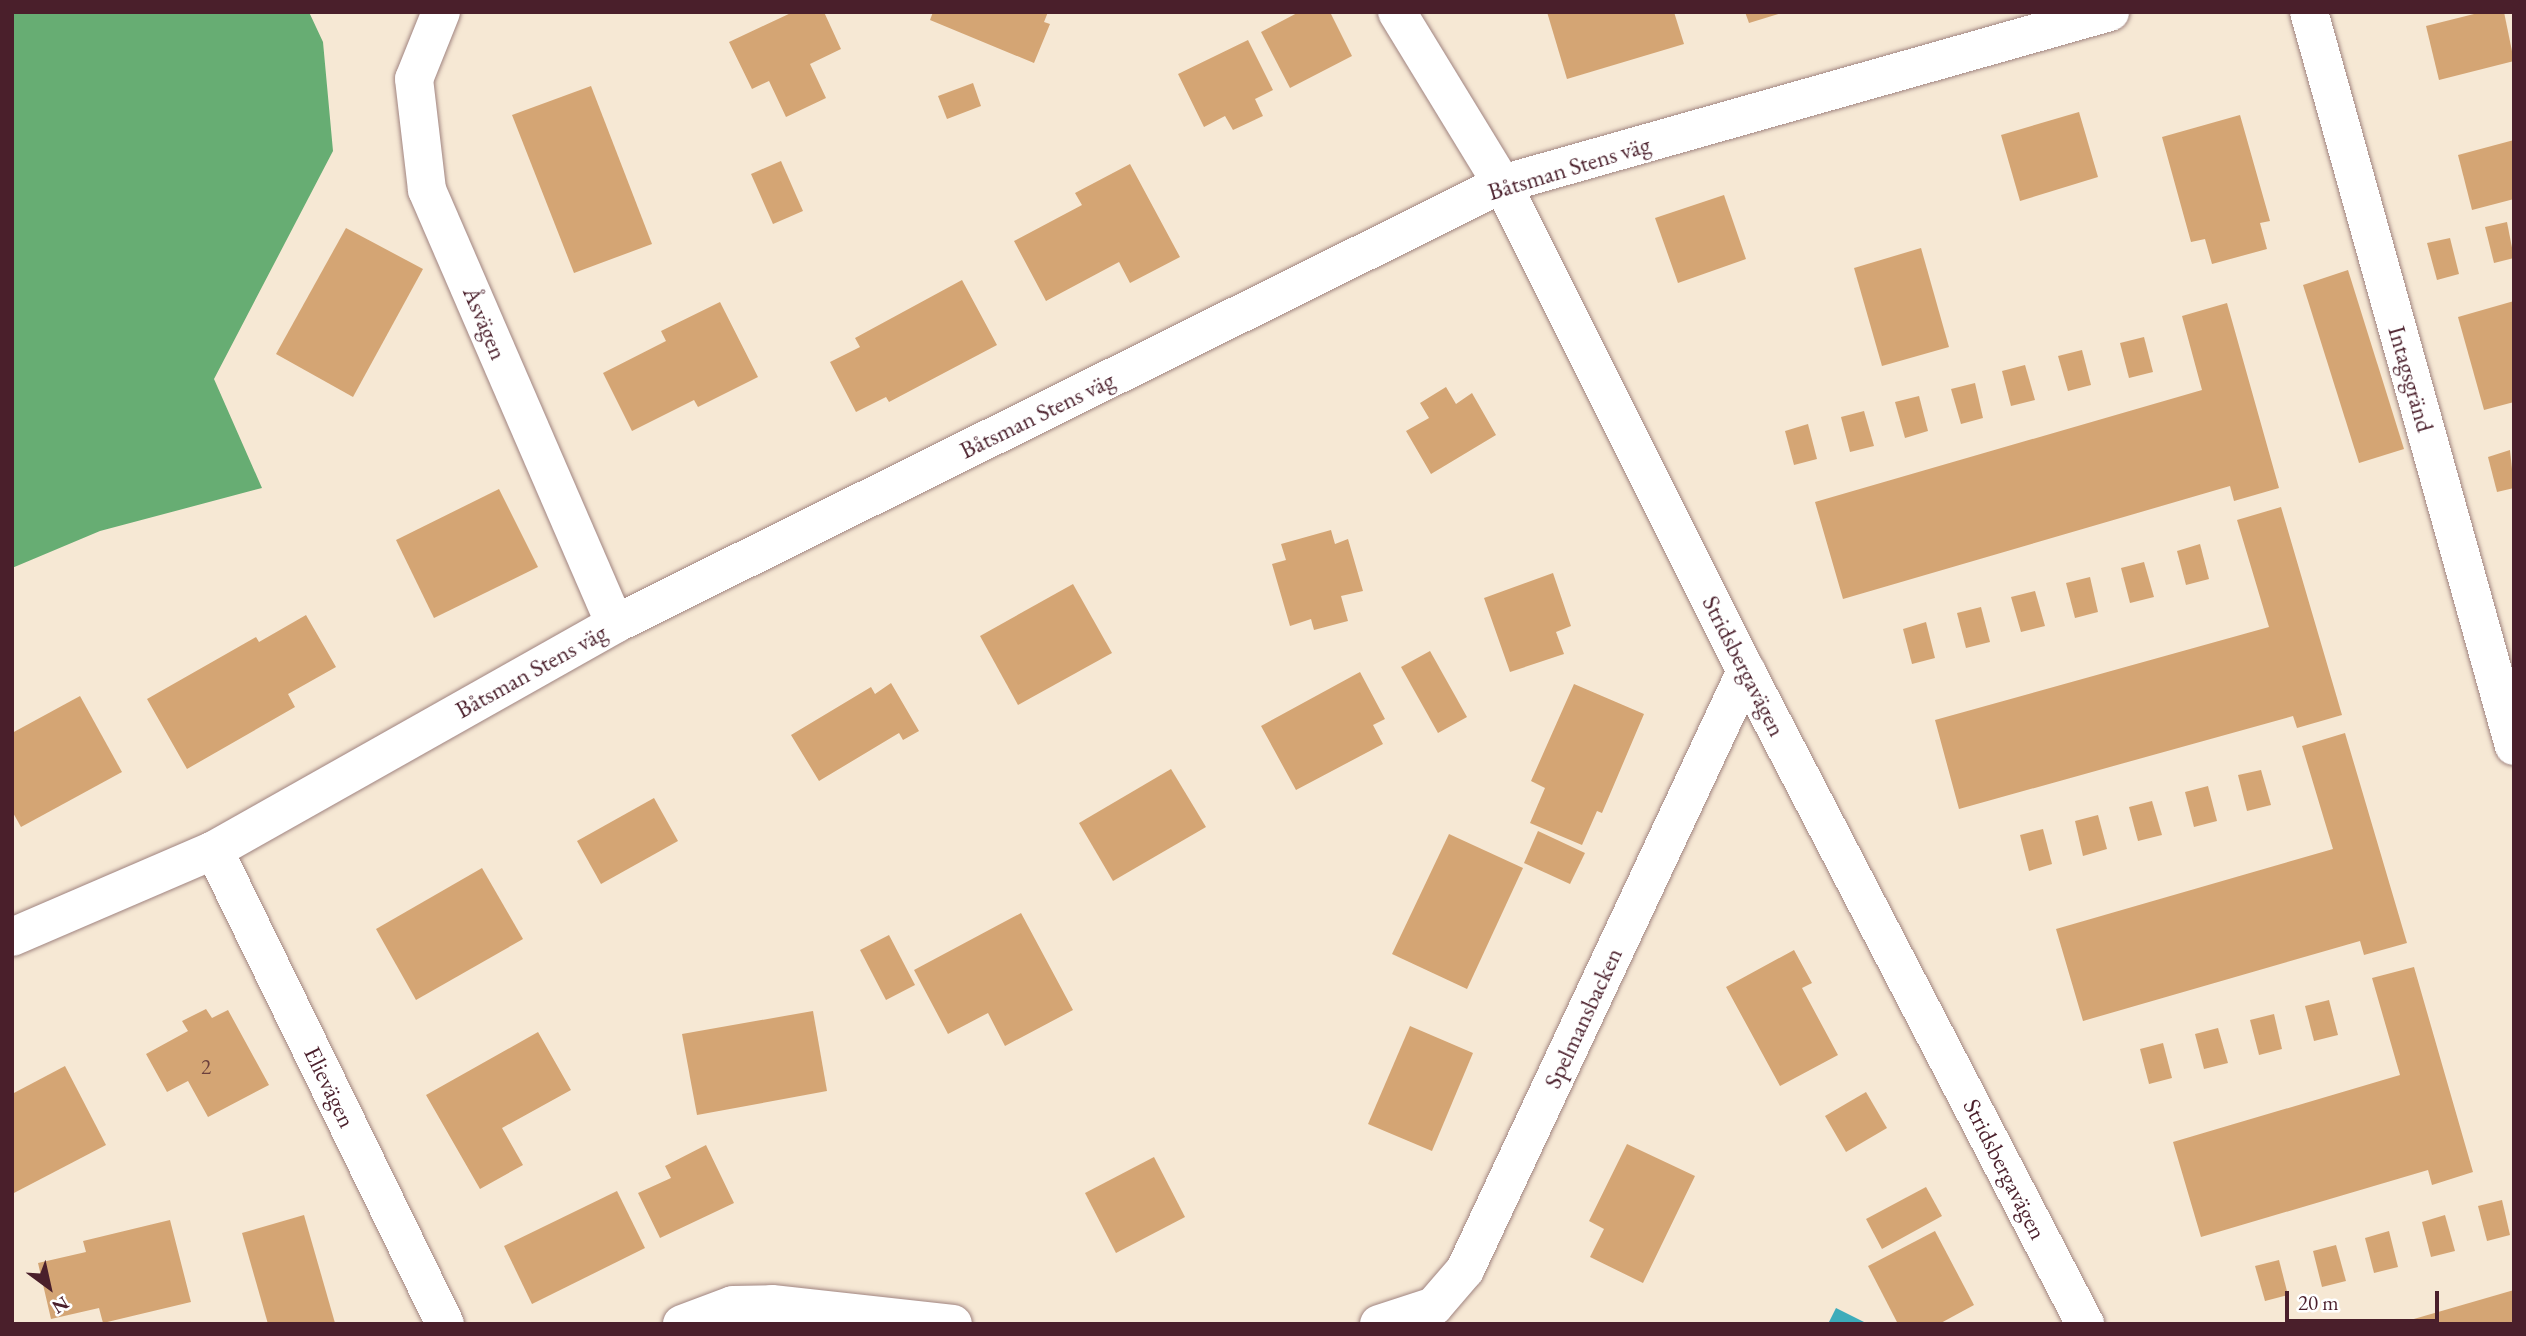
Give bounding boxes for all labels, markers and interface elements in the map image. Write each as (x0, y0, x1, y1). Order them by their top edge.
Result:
street label: Båtsman Stens väg (1484, 130, 1654, 206)
street label: Åsvägen (457, 282, 513, 364)
street label: Intagsgränd (2382, 323, 2440, 435)
street label: Båtsman Stens väg (955, 365, 1119, 465)
street label: Stridsbergavägen (1696, 591, 1792, 741)
street label: Båtsman Stens väg (450, 618, 612, 724)
street label: Spelmansbacken (1538, 943, 1628, 1093)
street label: Elievägen (298, 1042, 362, 1132)
house number: 2 (201, 1054, 211, 1080)
street label: Stridsbergavägen (1957, 1094, 2053, 1244)
north arrow (14, 1252, 84, 1322)
scale bar (2288, 1276, 2442, 1320)
text: 20 m (2298, 1289, 2339, 1316)
text: N (47, 1290, 74, 1320)

